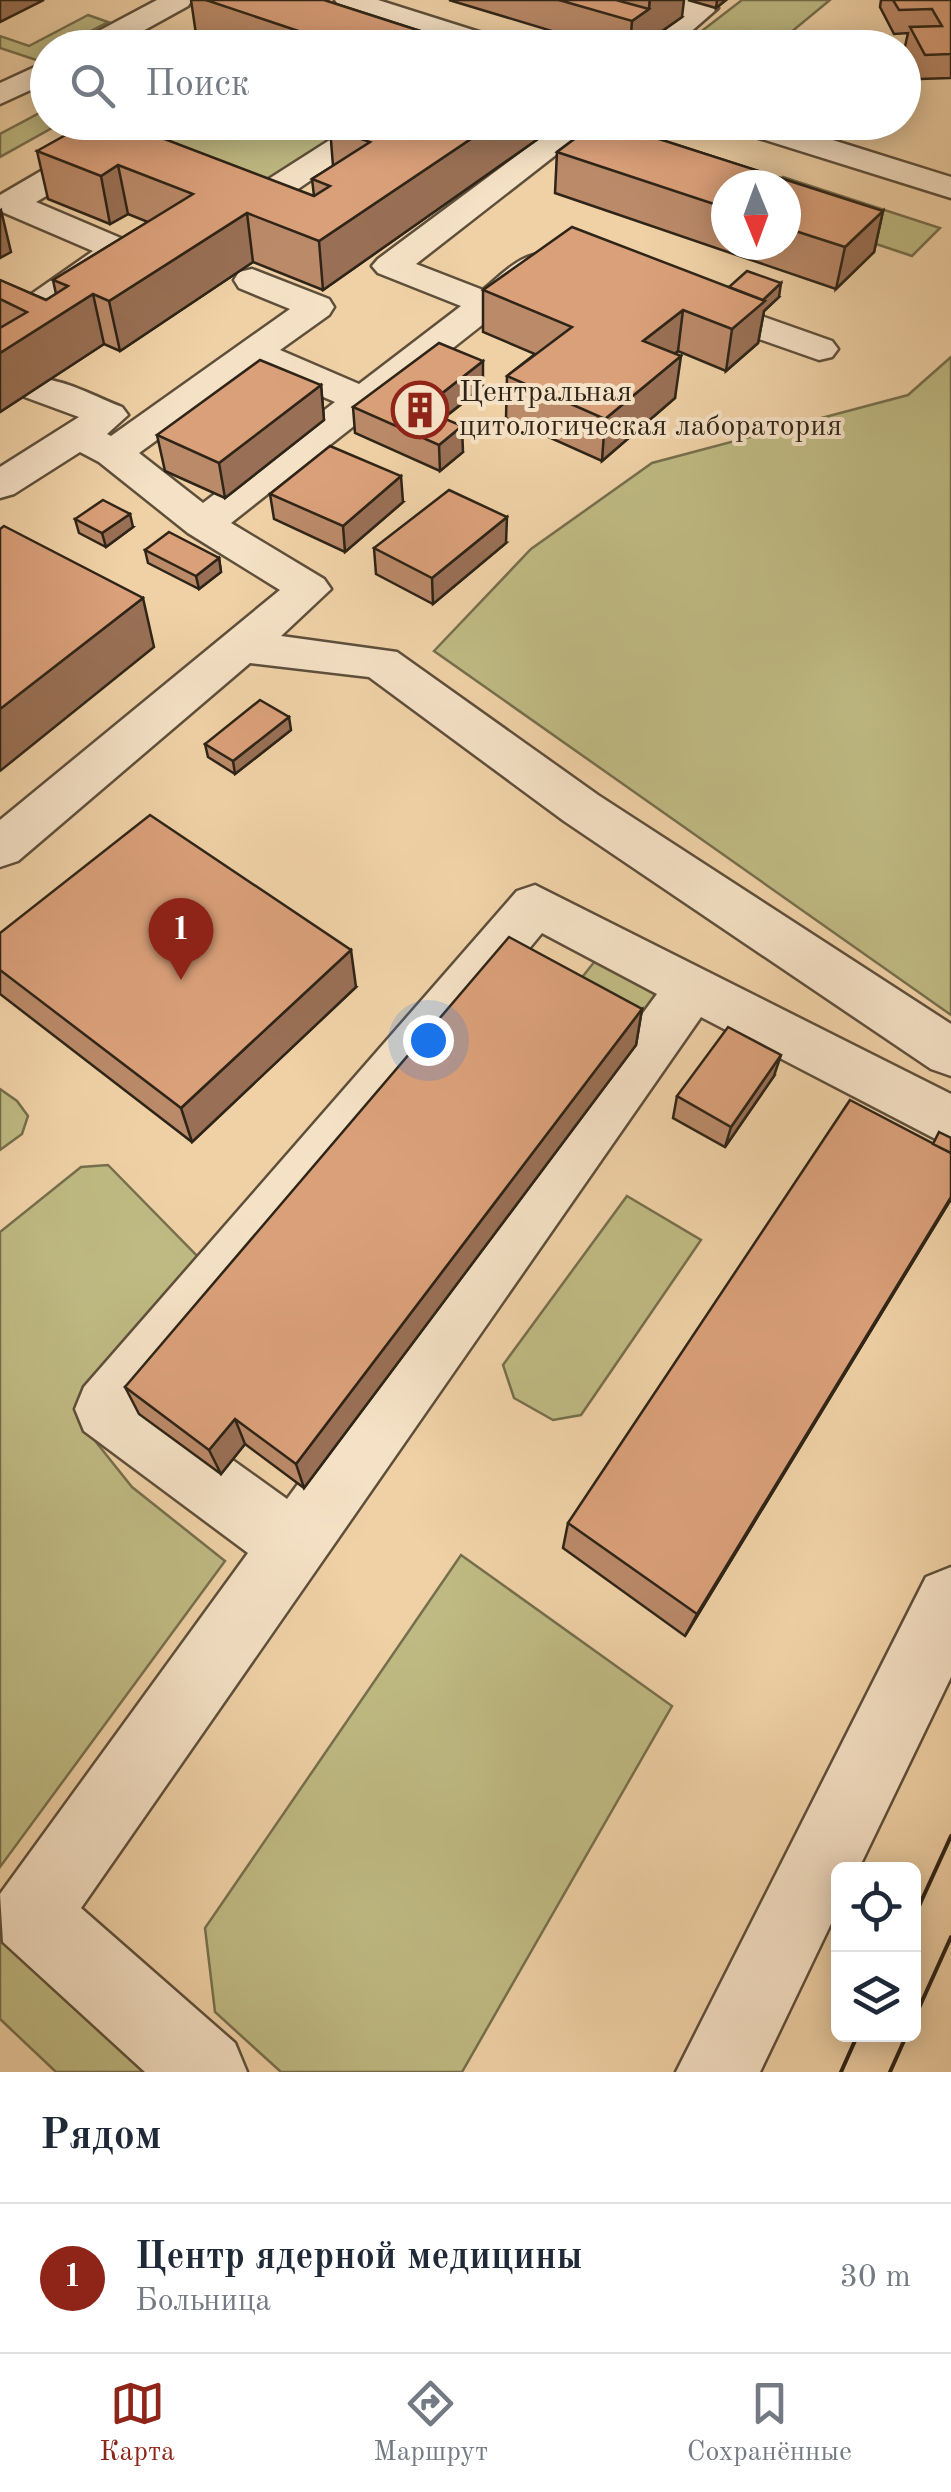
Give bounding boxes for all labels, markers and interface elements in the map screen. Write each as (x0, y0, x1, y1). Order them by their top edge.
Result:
search box (30, 30, 921, 140)
icon: search (65, 58, 120, 113)
text: Поиск (145, 66, 250, 104)
north arrow (711, 170, 801, 260)
place label: Центральная цитологическая лаборатория (459, 378, 842, 442)
building icon: Центральная цитологическая лаборатория (390, 380, 450, 440)
pin: 1 (148, 898, 214, 980)
your location (403, 1015, 454, 1066)
map controls (831, 1862, 921, 2042)
button: locate (831, 1862, 921, 1952)
button: layers (831, 1952, 921, 2042)
text: Рядом (40, 2116, 162, 2158)
text: Центр ядерной медицины (135, 2239, 582, 2277)
text: 1 (63, 2262, 82, 2294)
text: 30 m (840, 2262, 911, 2294)
text: Больница (135, 2286, 271, 2318)
tab: Карта (99, 2376, 175, 2471)
tab: Маршрут (373, 2376, 488, 2471)
tab: Сохранённые (687, 2376, 852, 2471)

